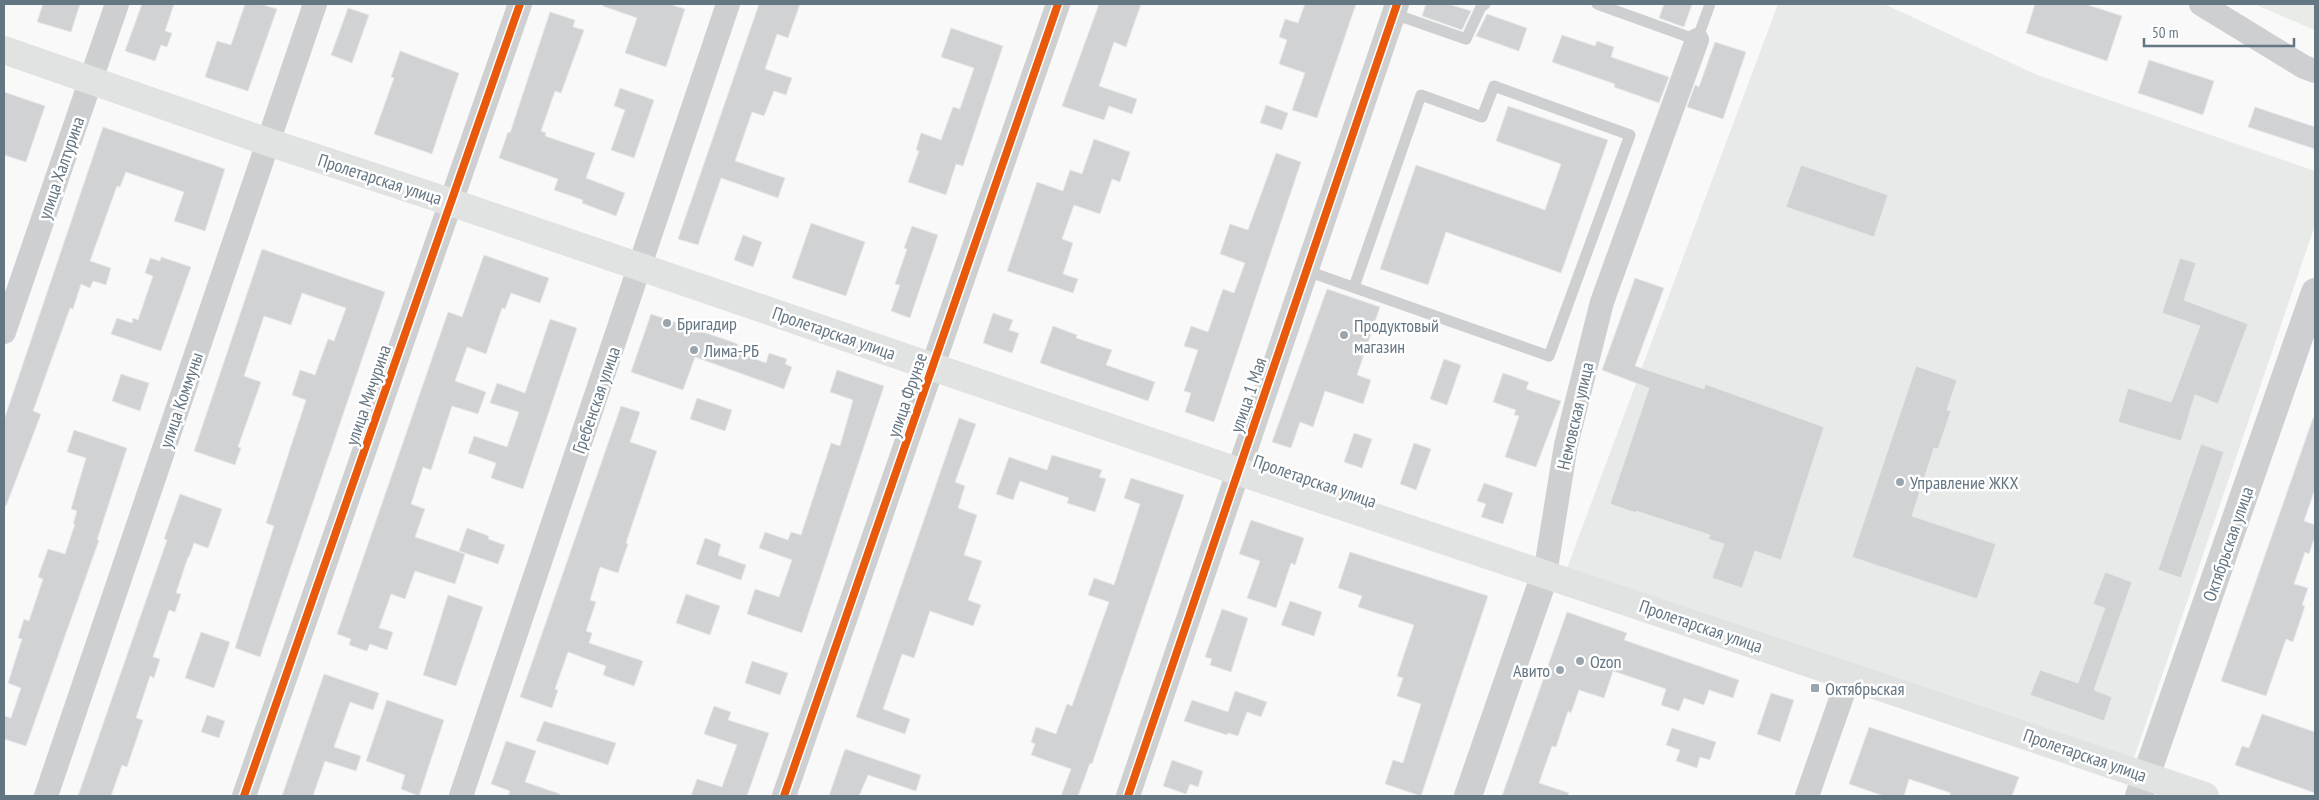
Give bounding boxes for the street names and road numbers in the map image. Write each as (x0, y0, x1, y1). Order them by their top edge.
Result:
street label: улица Халтурина (33, 114, 89, 222)
street label: Пролетарская улица (315, 148, 445, 210)
street label: Пролетарская улица (769, 301, 899, 365)
street label: улица Мичурина (340, 342, 396, 448)
street label: Гребенская улица (567, 344, 625, 456)
street label: улица Коммуны (154, 349, 208, 451)
street label: улица Фрунзе (882, 350, 932, 440)
street label: улица 1 Мая (1224, 354, 1272, 436)
street label: Немовская улица (1551, 360, 1599, 472)
street label: Пролетарская улица (1250, 449, 1380, 513)
street label: Октябрьская улица (2198, 484, 2258, 604)
street label: Пролетарская улица (1636, 594, 1766, 658)
street label: Пролетарская улица (2020, 723, 2150, 787)

